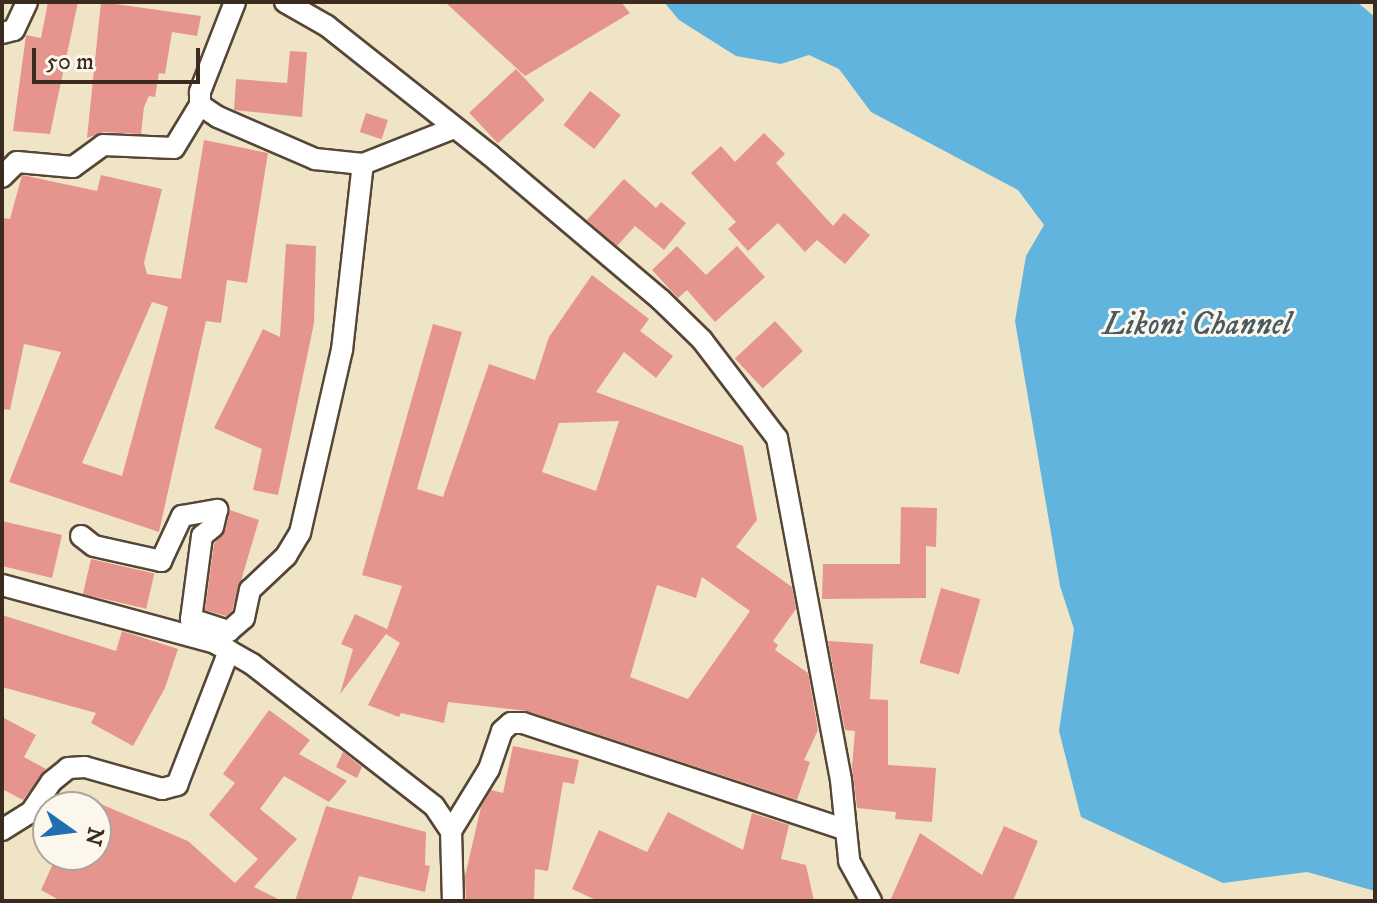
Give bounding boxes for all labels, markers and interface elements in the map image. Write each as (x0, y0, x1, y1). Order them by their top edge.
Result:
scale bar (36, 32, 204, 82)
text: 50 m (46, 47, 94, 77)
water label: Likoni Channel (1103, 306, 1291, 344)
north arrow (32, 791, 112, 871)
text: N (79, 824, 109, 848)

